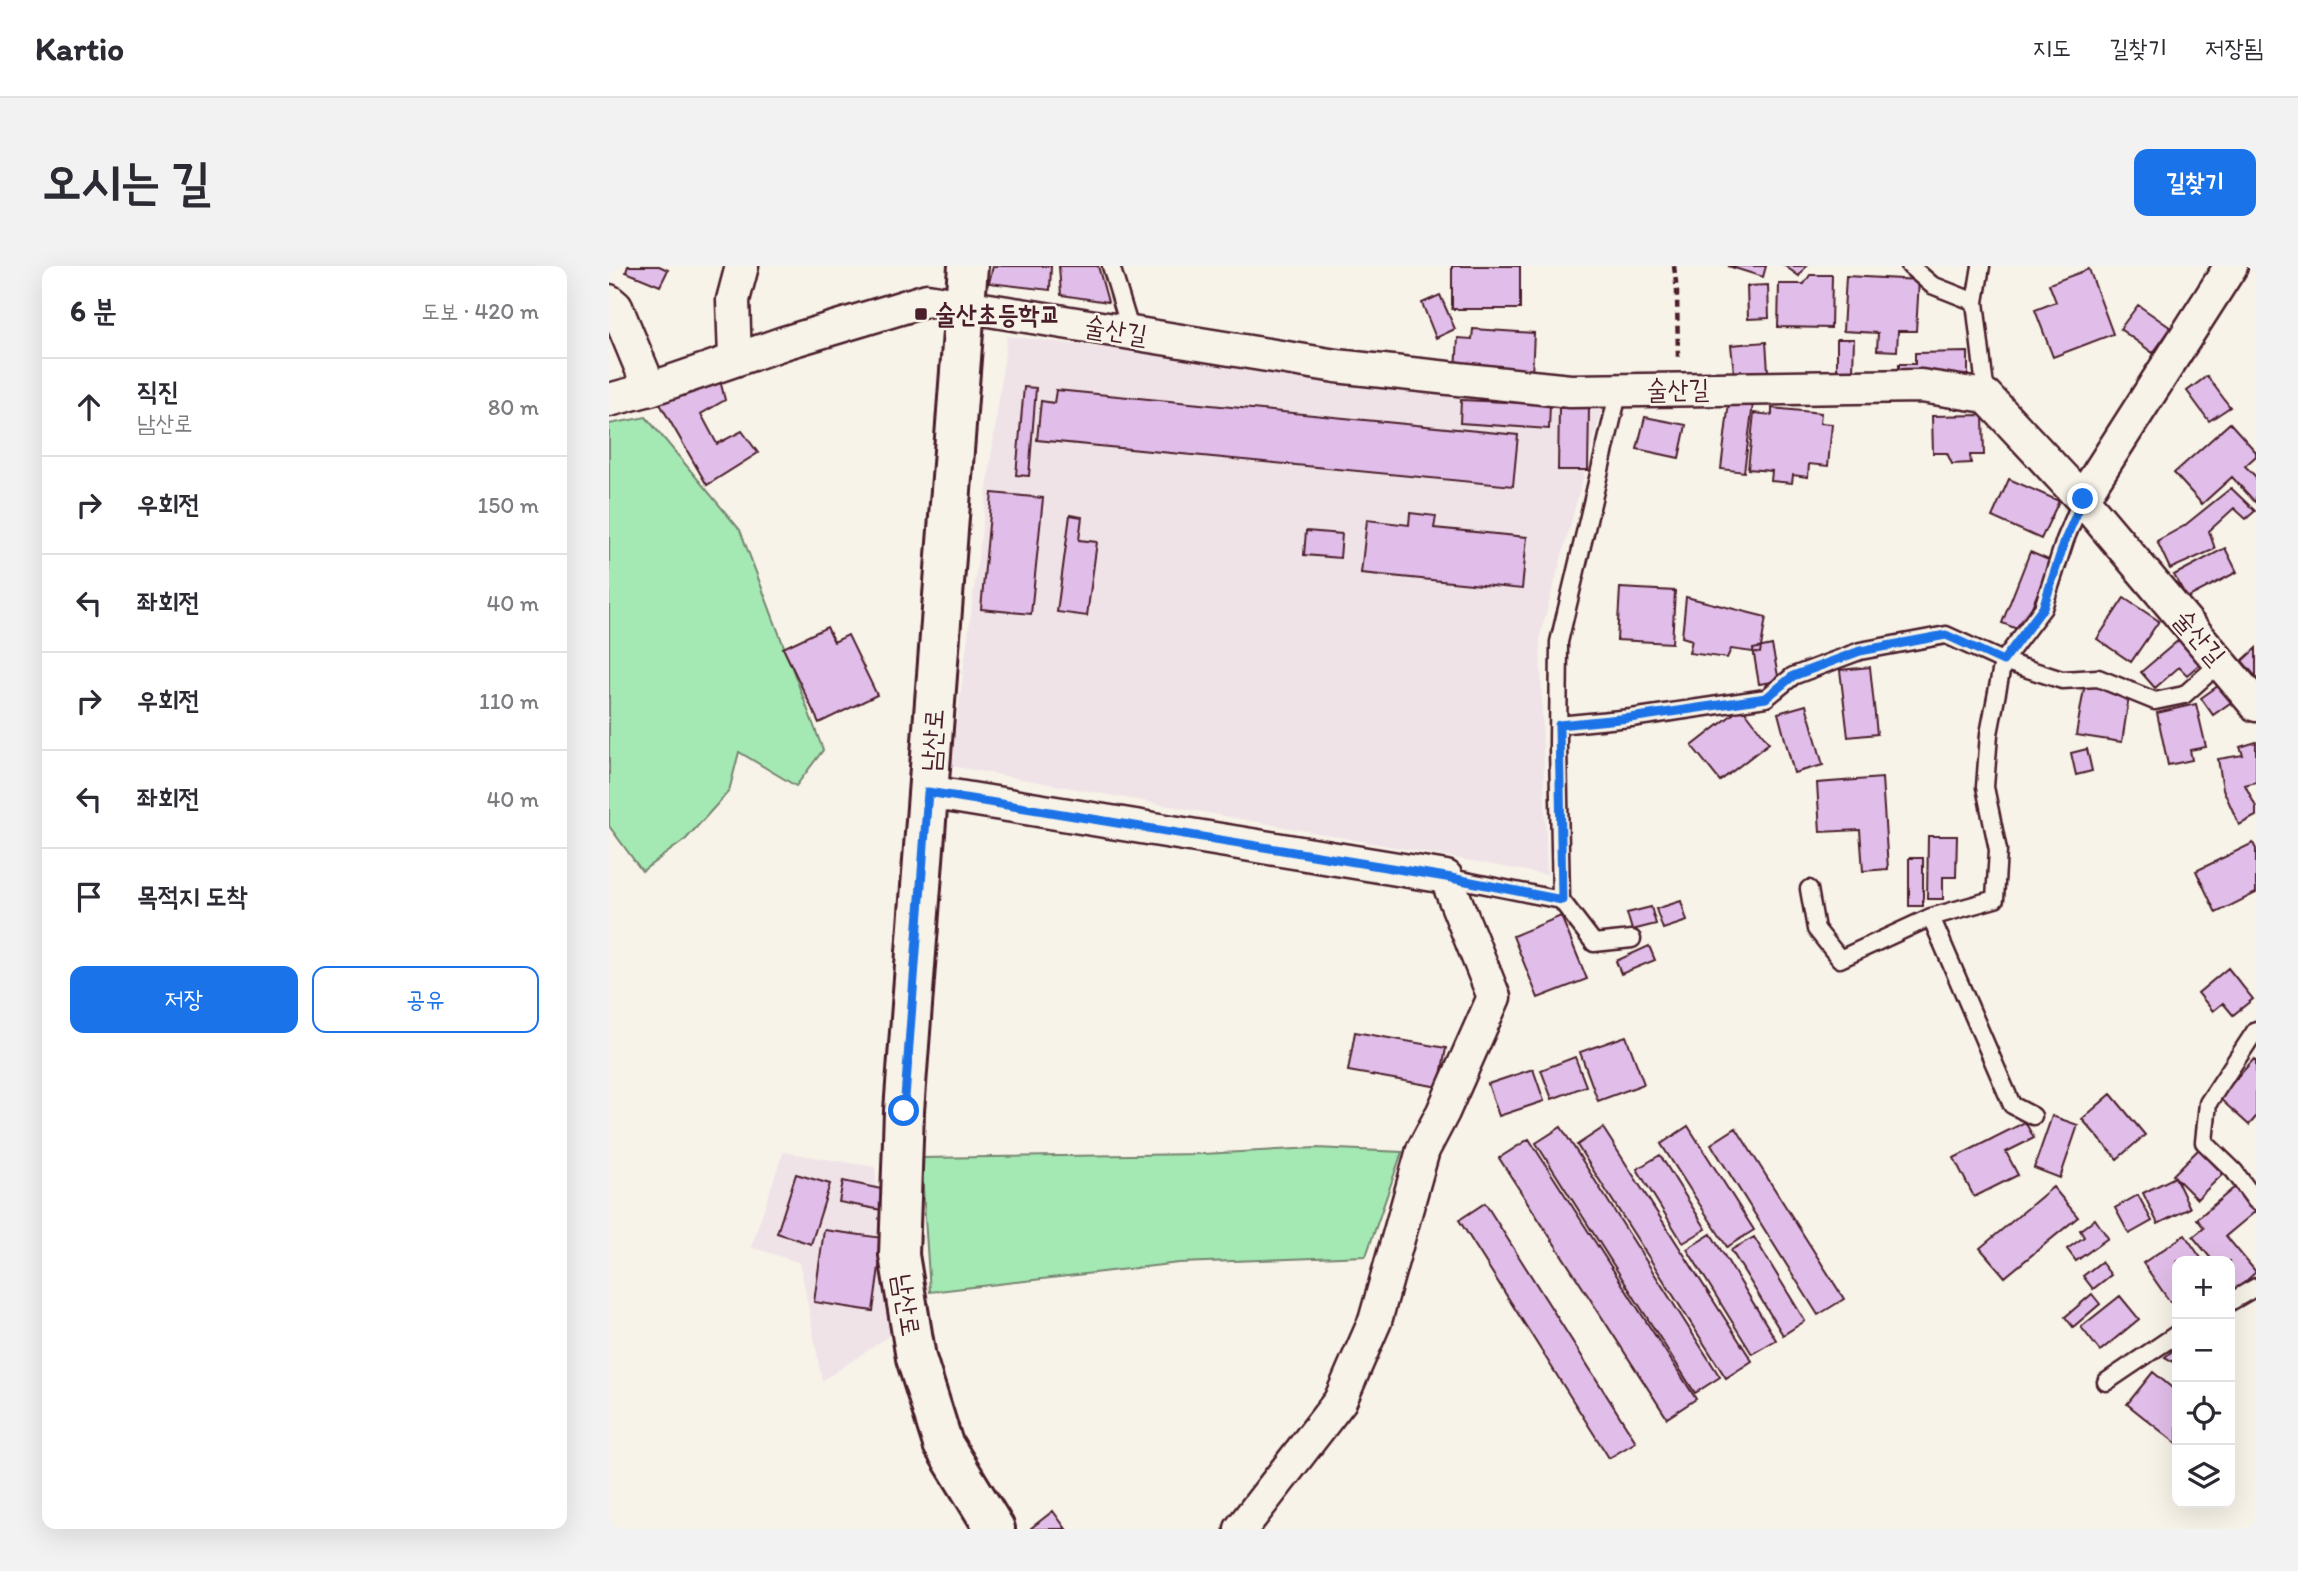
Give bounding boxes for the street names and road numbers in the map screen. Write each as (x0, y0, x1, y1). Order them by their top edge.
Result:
street label: 술산길 (1083, 309, 1150, 351)
street label: 술산길 (1646, 372, 1710, 406)
street label: 술산길 (2167, 603, 2233, 671)
street label: 남산로 (914, 708, 950, 772)
street label: 남산로 (886, 1272, 928, 1338)

